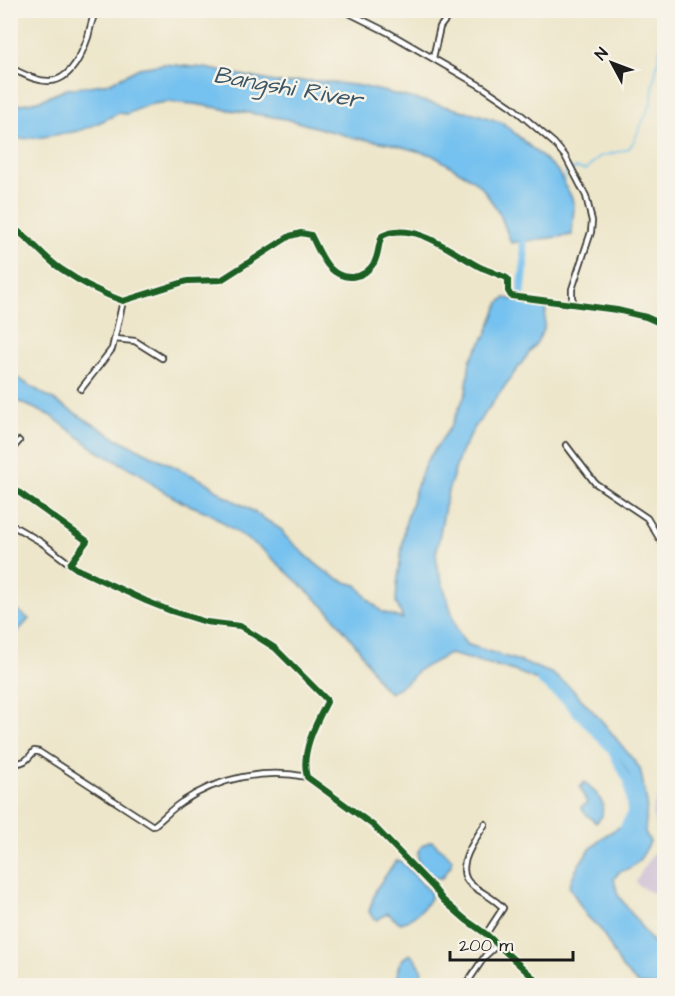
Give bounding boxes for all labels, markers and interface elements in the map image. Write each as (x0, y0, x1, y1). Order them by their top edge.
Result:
north arrow (582, 33, 642, 93)
text: N (590, 43, 613, 65)
water label: Bangshi River (211, 58, 367, 119)
scale bar (450, 924, 573, 962)
text: 200 m (459, 933, 513, 958)

